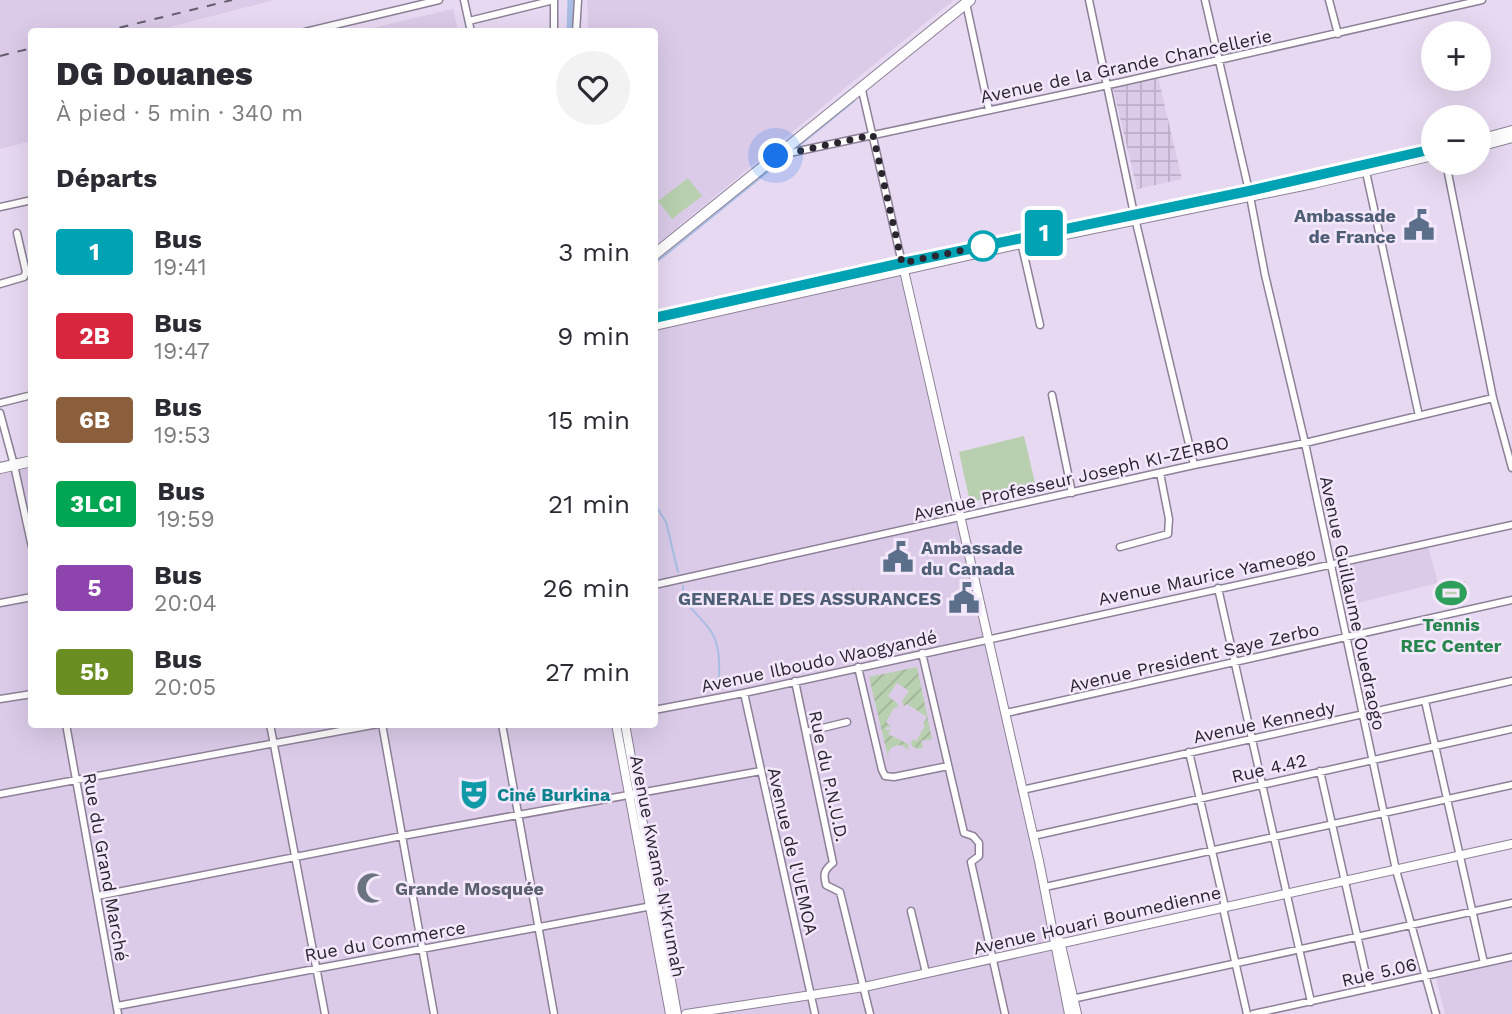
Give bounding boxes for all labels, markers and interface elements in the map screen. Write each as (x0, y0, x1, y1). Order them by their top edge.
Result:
map controls (1421, 21, 1491, 175)
button: + (1421, 21, 1491, 91)
street label: Avenue de la Grande Chancellerie (978, 25, 1274, 107)
button: heart (556, 51, 630, 125)
text: DG Douanes (56, 54, 253, 93)
text: À pied · 5 min · 340 m (56, 100, 303, 127)
button: − (1421, 105, 1491, 175)
your location (758, 138, 793, 173)
text: Départs (56, 163, 157, 193)
place label: Ambassade de France (1294, 205, 1396, 247)
public building icon: Ambassade de France (1402, 208, 1436, 242)
line badge: 1 (1021, 210, 1067, 256)
text: 1 (1039, 219, 1049, 247)
text: Bus (154, 224, 202, 254)
unlabelled marker (968, 231, 998, 261)
text: 3 min (558, 237, 630, 267)
text: 1 (89, 238, 100, 266)
text: 19:41 (154, 254, 207, 281)
text: Bus (154, 308, 202, 338)
text: 9 min (557, 321, 630, 351)
text: 2B (79, 322, 110, 350)
text: 19:47 (154, 338, 210, 365)
text: Bus (154, 392, 202, 422)
text: 15 min (548, 405, 630, 435)
text: 6B (79, 406, 110, 434)
text: 19:53 (154, 422, 211, 449)
street label: Avenue Professeur Joseph KI-ZERBO (911, 431, 1231, 525)
street label: Avenue Guillaume Ouedraogo (1316, 474, 1390, 732)
text: Bus (157, 476, 205, 506)
text: 21 min (548, 489, 630, 519)
text: 3LCI (70, 490, 122, 518)
text: 19:59 (157, 506, 215, 533)
place label: Ambassade du Canada (921, 537, 1023, 579)
public building icon: Ambassade du Canada (881, 540, 915, 574)
street label: Avenue Maurice Yameogo (1096, 543, 1318, 609)
text: Bus (154, 560, 202, 590)
text: 26 min (542, 573, 630, 603)
text: 5 (88, 574, 102, 602)
sports icon: Tennis REC Center (1434, 576, 1468, 610)
public building icon: GENERALE DES ASSURANCES (947, 581, 981, 615)
place label: GENERALE DES ASSURANCES (678, 588, 941, 609)
text: 20:04 (154, 590, 217, 617)
place label: Tennis REC Center (1401, 614, 1502, 656)
street label: Avenue President Saye Zerbo (1067, 618, 1321, 696)
street label: Avenue Ilboudo Waogyandé (699, 626, 939, 696)
text: Bus (154, 644, 202, 674)
text: 27 min (545, 657, 630, 687)
text: 5b (80, 658, 109, 686)
text: 20:05 (154, 674, 216, 701)
street label: Avenue Kennedy (1191, 697, 1338, 747)
street label: Rue du P.N.U.D. (805, 709, 853, 843)
street label: Rue 4.42 (1229, 749, 1309, 787)
street label: Avenue Kwamé N'Krumah (626, 753, 690, 979)
street label: Avenue de l'UEMOA (763, 765, 823, 937)
street label: Rue du Grand Marché (79, 771, 133, 963)
theatre icon: Ciné Burkina (457, 777, 491, 811)
place label: Ciné Burkina (497, 784, 611, 805)
mosque icon: Grande Mosquée (355, 871, 389, 905)
place label: Grande Mosquée (395, 878, 544, 899)
street label: Avenue Houari Boumedienne (971, 881, 1223, 959)
street label: Rue du Commerce (303, 916, 467, 966)
street label: Rue 5.06 (1339, 953, 1419, 991)

